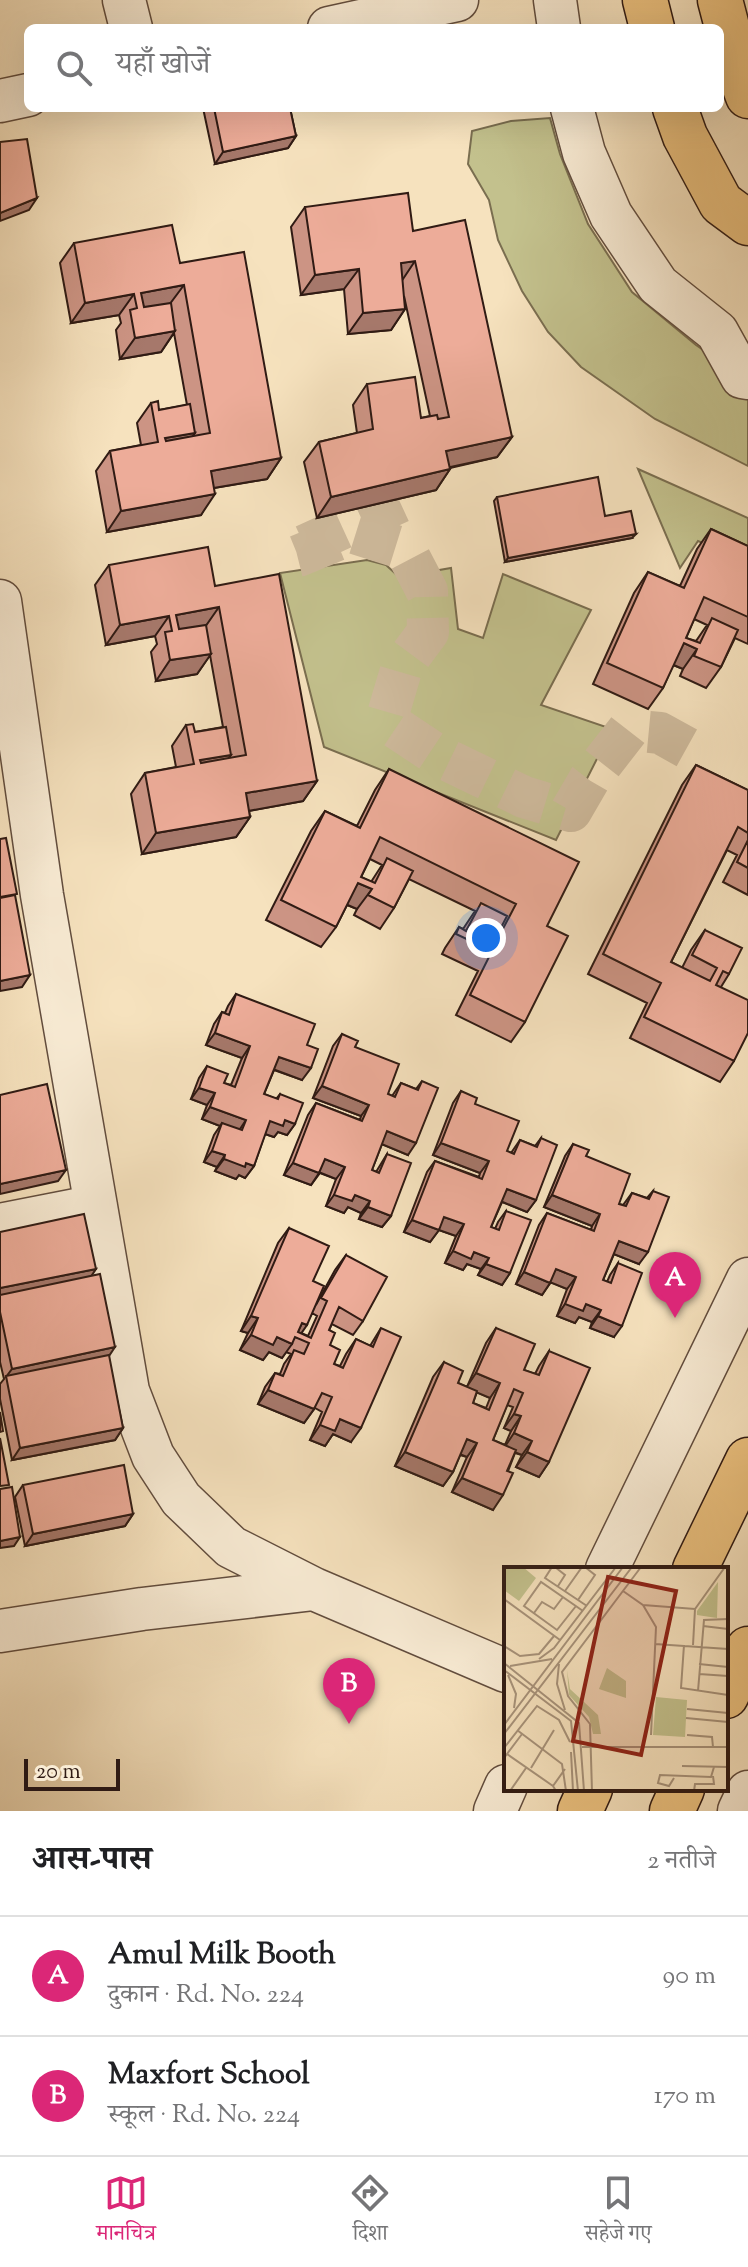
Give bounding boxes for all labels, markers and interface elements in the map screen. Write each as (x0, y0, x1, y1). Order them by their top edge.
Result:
search box (24, 24, 724, 112)
text: यहाँ खोजें (116, 44, 210, 87)
icon: search (52, 46, 96, 90)
your location (466, 918, 506, 958)
pin: A (649, 1252, 701, 1318)
inset map (504, 1567, 728, 1791)
pin: B (323, 1658, 375, 1724)
scale bar (24, 1755, 120, 1791)
text: 20 m (36, 1757, 81, 1789)
text: आस-पास (32, 1836, 152, 1885)
text: 2 नतीजे (647, 1843, 716, 1880)
text: Amul Milk Booth (108, 1934, 336, 1977)
text: A (47, 1958, 69, 1995)
text: 90 m (663, 1958, 716, 1995)
text: दुकान · Rd. No. 224 (108, 1977, 304, 2014)
text: Maxfort School (108, 2054, 310, 2097)
text: B (50, 2078, 66, 2115)
text: 170 m (654, 2078, 716, 2115)
text: स्कूल · Rd. No. 224 (108, 2097, 300, 2134)
tab: मानचित्र (96, 2171, 156, 2254)
tab: दिशा (348, 2171, 392, 2254)
tab: सहेजे गए (585, 2171, 652, 2254)

